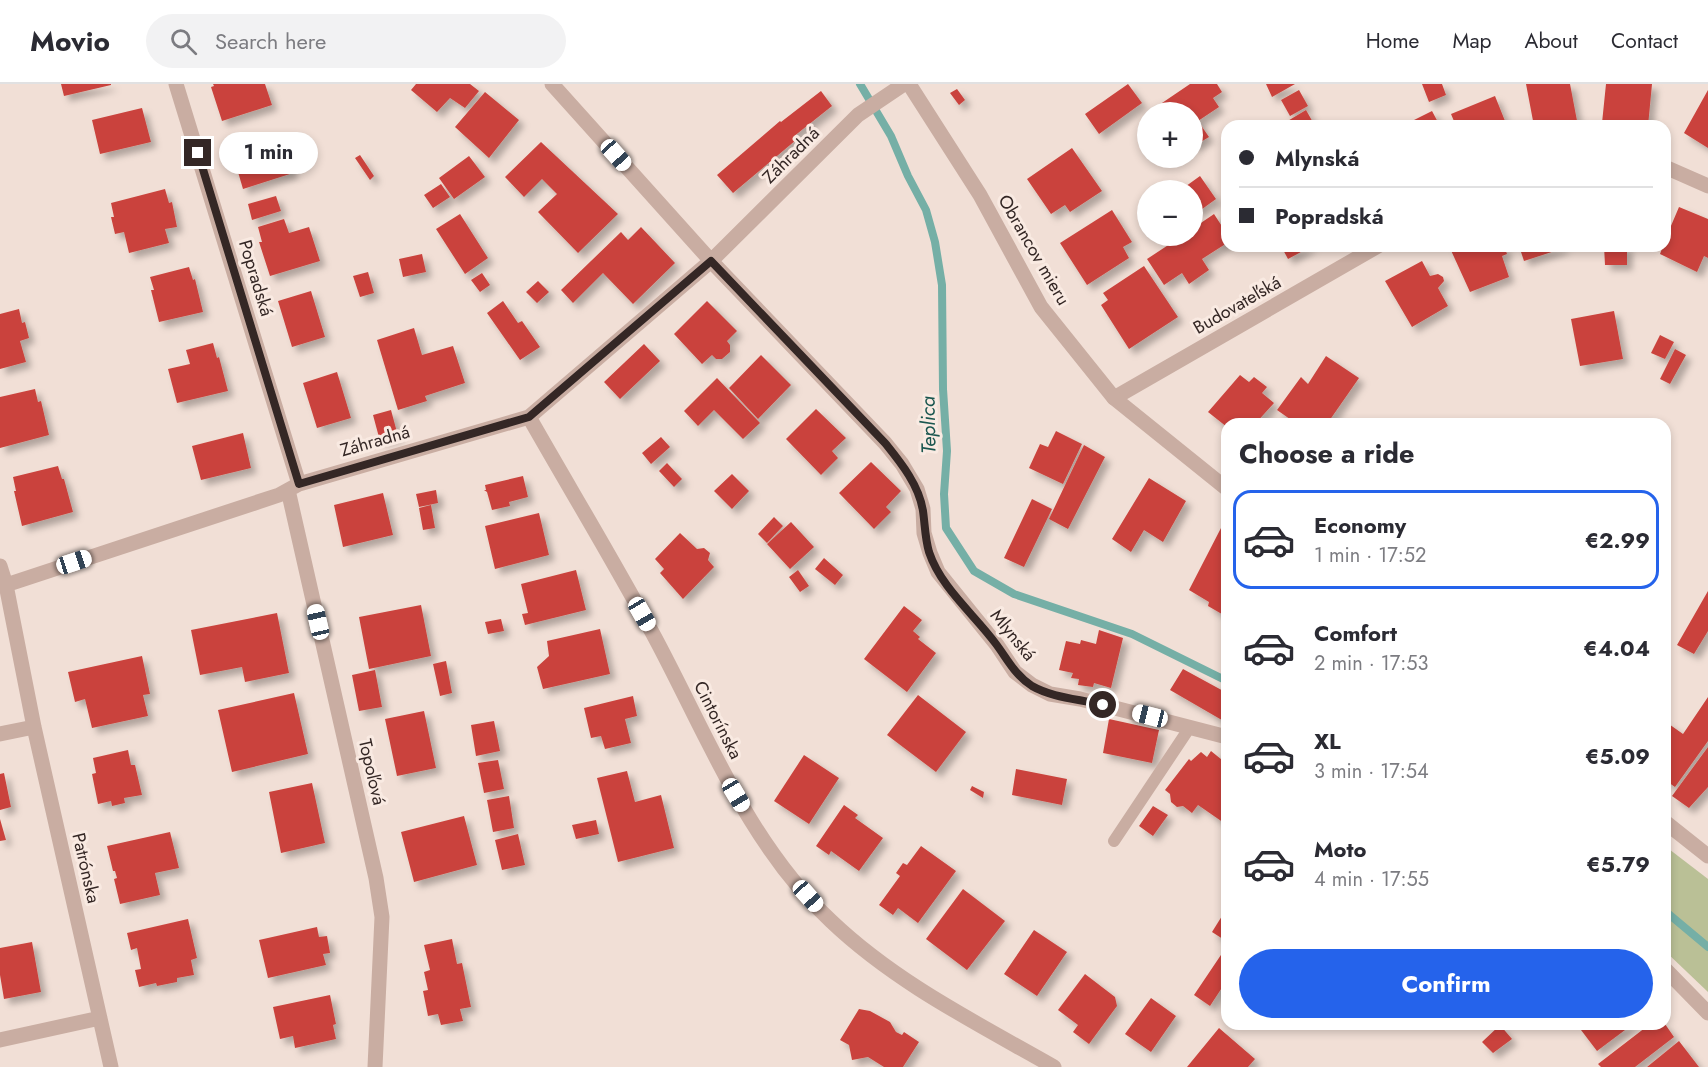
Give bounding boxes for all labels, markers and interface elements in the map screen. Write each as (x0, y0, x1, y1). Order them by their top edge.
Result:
search box (146, 14, 566, 68)
text: Movio (30, 21, 110, 62)
icon: search (167, 25, 200, 58)
text: Search here (215, 25, 326, 57)
text: Home (1366, 26, 1419, 56)
text: Map (1452, 26, 1492, 56)
text: About (1525, 26, 1578, 56)
text: Contact (1611, 26, 1678, 56)
map controls (1137, 102, 1203, 246)
button: + (1137, 102, 1203, 168)
street label: Záhradná (757, 121, 825, 189)
callout: 1 min (219, 132, 318, 174)
car (597, 136, 635, 174)
text: 1 min (244, 138, 293, 167)
route end (184, 139, 211, 166)
text: Mlynská (1275, 142, 1359, 174)
button: − (1137, 180, 1203, 246)
street label: Obrancov mieru (992, 190, 1076, 310)
text: Popradská (1275, 200, 1384, 232)
street label: Popradská (232, 237, 280, 319)
street label: Budovateľská (1188, 269, 1286, 341)
water label: Teplica (913, 396, 944, 454)
street label: Záhradná (337, 419, 413, 463)
text: Choose a ride (1239, 434, 1414, 473)
text: Economy (1314, 509, 1406, 541)
icon: car (1242, 513, 1296, 567)
text: €2.99 (1585, 524, 1650, 556)
text: 1 min · 17:52 (1314, 541, 1426, 570)
car (54, 548, 94, 576)
car (625, 594, 659, 634)
car (305, 602, 331, 642)
street label: Mlynská (984, 604, 1042, 666)
text: Comfort (1314, 617, 1397, 649)
icon: car (1242, 621, 1296, 675)
text: €4.04 (1583, 632, 1650, 664)
text: 2 min · 17:53 (1314, 649, 1428, 678)
street label: Cintorínska (687, 676, 749, 764)
route start (1089, 691, 1116, 718)
car (1130, 703, 1170, 729)
text: XL (1314, 725, 1341, 757)
icon: car (1242, 729, 1296, 783)
street label: Topoľová (352, 737, 392, 807)
text: €5.09 (1585, 740, 1650, 772)
text: 3 min · 17:54 (1314, 757, 1429, 786)
car (719, 775, 753, 815)
street label: Patrónska (65, 830, 107, 906)
text: Moto (1314, 833, 1367, 865)
icon: car (1242, 837, 1296, 891)
text: €5.79 (1586, 848, 1650, 880)
text: 4 min · 17:55 (1314, 865, 1429, 894)
car (789, 877, 827, 915)
button: Confirm (1239, 949, 1653, 1018)

